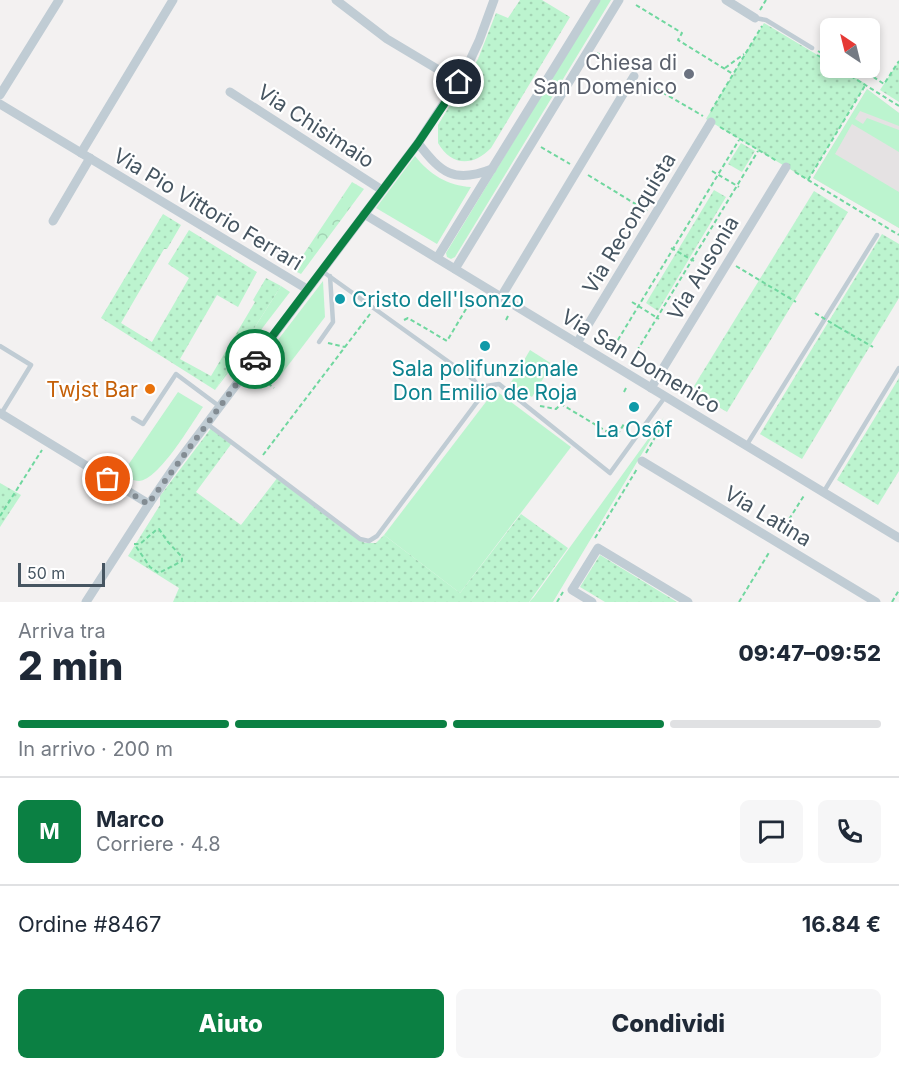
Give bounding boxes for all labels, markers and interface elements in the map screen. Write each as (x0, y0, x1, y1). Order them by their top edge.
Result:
north arrow (820, 18, 880, 78)
map controls (820, 18, 880, 78)
place label: Chiesa di San Domenico (533, 50, 677, 99)
pin (433, 56, 484, 107)
icon: home (442, 65, 475, 98)
marker: Chiesa di San Domenico (682, 67, 696, 81)
street label: Via Chisimaio (253, 79, 379, 173)
street label: Via Pio Vittorio Ferrari (109, 143, 307, 275)
street label: Via Reconquista (577, 148, 681, 298)
street label: Via Ausonia (662, 211, 744, 325)
place label: Cristo dell'Isonzo (352, 287, 524, 312)
marker: Cristo dell'Isonzo (333, 292, 347, 306)
street label: Via San Domenico (557, 304, 725, 418)
courier (225, 329, 285, 389)
marker: Sala polifunzionale Don Emilio de Roja (478, 339, 492, 353)
icon: car (239, 343, 272, 376)
place label: Sala polifunzionale Don Emilio de Roja (391, 356, 579, 405)
place label: Twjst Bar (46, 377, 138, 402)
marker: Twjst Bar (143, 382, 157, 396)
marker: La Osôf (627, 400, 641, 414)
place label: La Osôf (595, 417, 673, 442)
pin (82, 453, 133, 504)
icon: bag (91, 462, 124, 495)
street label: Via Latina (720, 480, 816, 552)
scale bar (18, 560, 105, 588)
text: 50 m (27, 563, 65, 583)
text: Arriva tra (18, 619, 106, 643)
text: 09:47–09:52 (738, 640, 881, 666)
text: 2 min (18, 642, 123, 689)
text: In arrivo · 200 m (18, 737, 173, 761)
button: chat (740, 800, 803, 863)
button: phone (818, 800, 881, 863)
text: Marco (96, 806, 164, 832)
text: M (39, 818, 60, 844)
text: Corriere · 4.8 (96, 832, 221, 856)
text: Ordine #8467 (18, 911, 161, 937)
text: 16.84 € (802, 911, 881, 937)
button: Aiuto (18, 989, 444, 1058)
button: Condividi (456, 989, 881, 1058)

